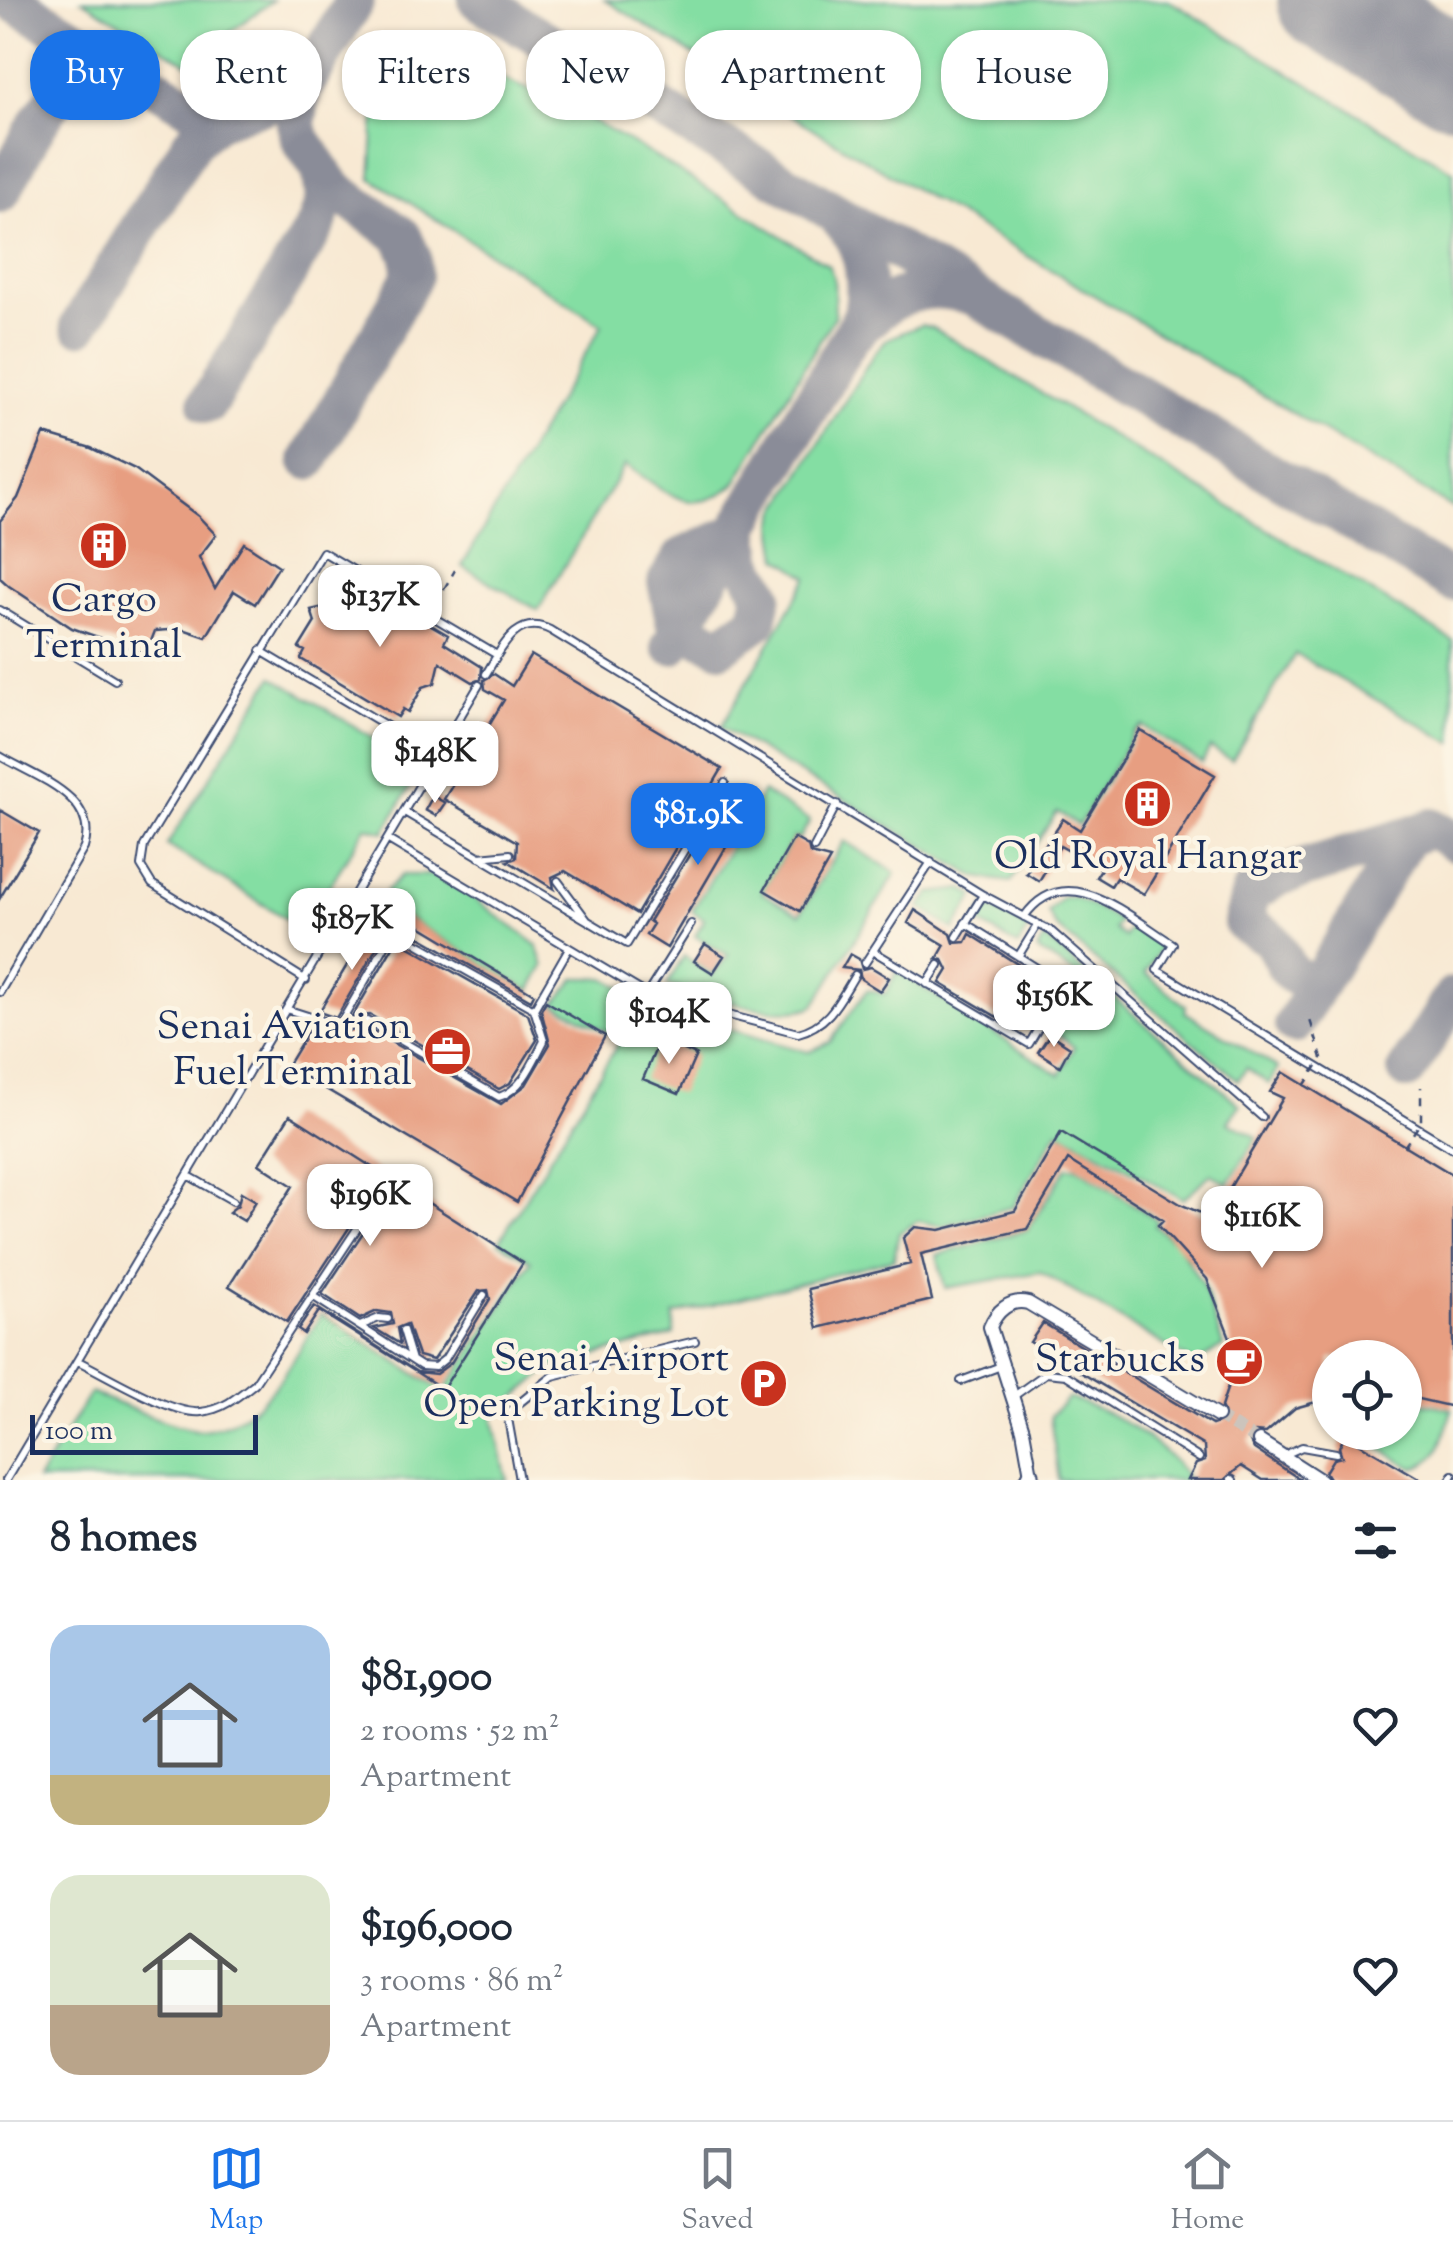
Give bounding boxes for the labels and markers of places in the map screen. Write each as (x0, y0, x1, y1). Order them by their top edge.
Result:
building icon: Cargo Terminal (78, 520, 130, 572)
pin: $137K (310, 565, 450, 650)
place label: Cargo Terminal (26, 573, 182, 676)
pin: $148K (365, 721, 505, 806)
building icon: Old Royal Hangar (1122, 777, 1174, 829)
pin: $81.9K (617, 783, 779, 868)
place label: Old Royal Hangar (994, 830, 1302, 887)
pin: $187K (282, 888, 422, 973)
pin: $156K (984, 965, 1124, 1050)
pin: $104K (599, 982, 739, 1067)
place label: Senai Aviation Fuel Terminal (157, 1000, 412, 1103)
office icon: Senai Aviation Fuel Terminal (421, 1025, 473, 1077)
pin: $196K (300, 1164, 440, 1249)
pin: $116K (1192, 1186, 1332, 1271)
place label: Senai Airport Open Parking Lot (423, 1332, 729, 1435)
place label: Starbucks (1035, 1333, 1205, 1390)
cafe icon: Starbucks (1214, 1335, 1266, 1387)
parking icon: Senai Airport Open Parking Lot (738, 1357, 790, 1409)

